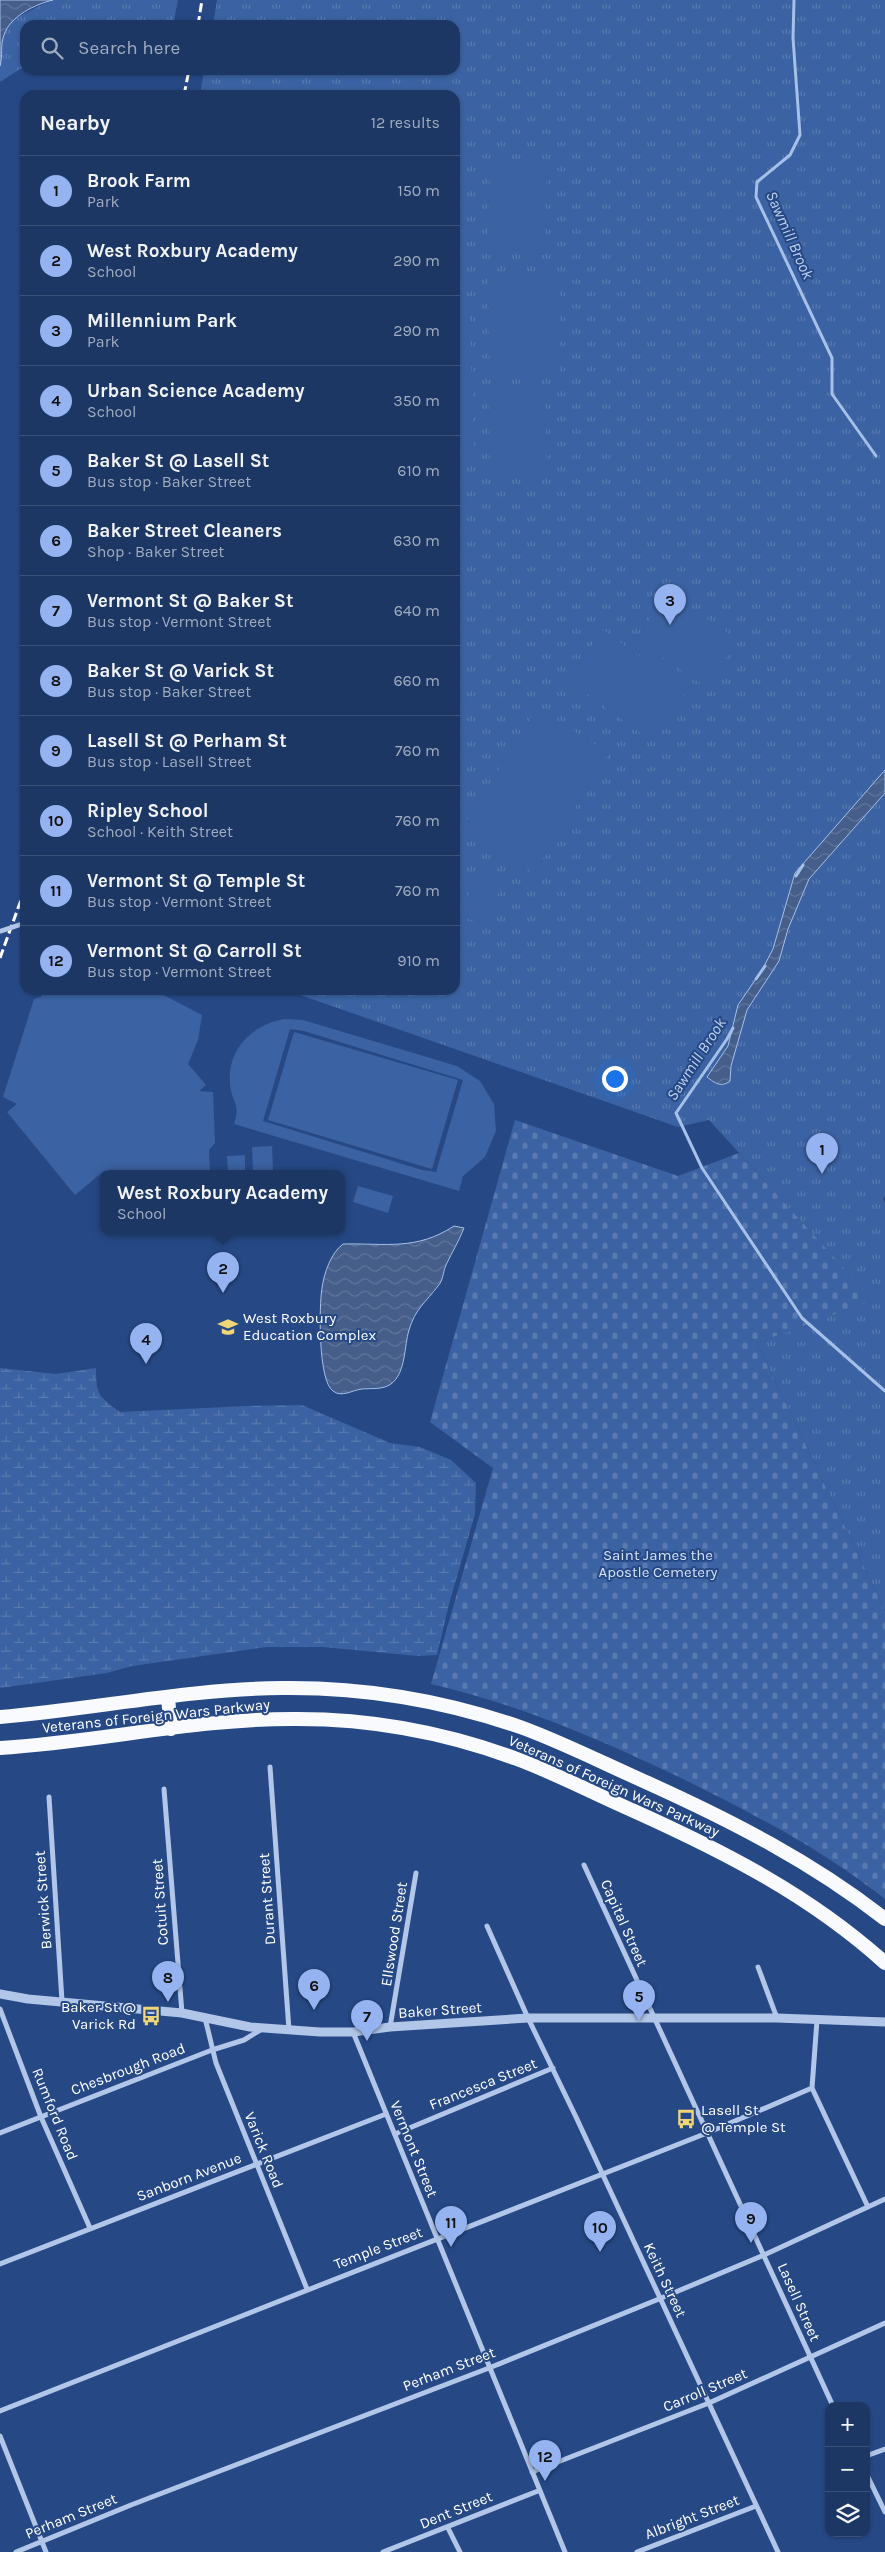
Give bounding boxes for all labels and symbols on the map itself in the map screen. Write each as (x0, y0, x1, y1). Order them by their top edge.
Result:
water label: Sawmill Brook (762, 188, 818, 283)
pin: 3 (654, 584, 686, 625)
water label: Sawmill Brook (662, 1013, 730, 1104)
your location (602, 1066, 628, 1092)
pin: 1 (806, 1133, 838, 1174)
pin: 2 (207, 1252, 239, 1293)
place label: West Roxbury Education Complex (243, 1309, 376, 1344)
school or university icon: West Roxbury Education Complex (217, 1316, 239, 1338)
pin: 4 (130, 1323, 162, 1364)
park label: Saint James the Apostle Cemetery (599, 1546, 717, 1581)
street label: Veterans of Foreign Wars Parkway (41, 1695, 271, 1737)
street label: Veterans of Foreign Wars Parkway (506, 1731, 722, 1841)
street label: Berwick Street (31, 1850, 55, 1950)
street label: Durant Street (255, 1852, 279, 1946)
street label: Cotuit Street (148, 1858, 172, 1946)
street label: Capital Street (597, 1877, 651, 1970)
street label: Ellswood Street (377, 1880, 411, 1988)
pin: 8 (152, 1961, 184, 2002)
pin: 6 (298, 1969, 330, 2010)
pin: 5 (623, 1980, 655, 2021)
place label: Baker St @ Varick Rd (61, 1998, 136, 2033)
street label: Baker Street (398, 1998, 483, 2022)
pin: 7 (351, 2000, 383, 2041)
bus stop icon: Baker St @ Varick Rd (140, 2005, 162, 2027)
street label: Chesbrough Road (68, 2039, 188, 2099)
street label: Francesca Street (426, 2054, 540, 2114)
street label: Rumford Road (28, 2065, 82, 2163)
street label: Vermont Street (386, 2098, 442, 2200)
place label: Lasell St @ Temple St (701, 2101, 786, 2136)
bus stop icon: Lasell St @ Temple St (675, 2108, 697, 2130)
street label: Varick Road (241, 2109, 287, 2191)
street label: Sanborn Avenue (134, 2149, 244, 2205)
pin: 9 (735, 2202, 767, 2243)
pin: 11 (435, 2206, 467, 2247)
pin: 10 (584, 2211, 616, 2252)
street label: Temple Street (331, 2223, 425, 2273)
street label: Keith Street (640, 2240, 690, 2321)
street label: Lasell Street (774, 2260, 824, 2344)
street label: Perham Street (400, 2343, 498, 2395)
street label: Carroll Street (660, 2364, 750, 2416)
pin: 12 (529, 2440, 561, 2481)
street label: Dent Street (417, 2487, 495, 2533)
street label: Perham Street (22, 2489, 120, 2543)
street label: Albright Street (642, 2491, 742, 2543)

